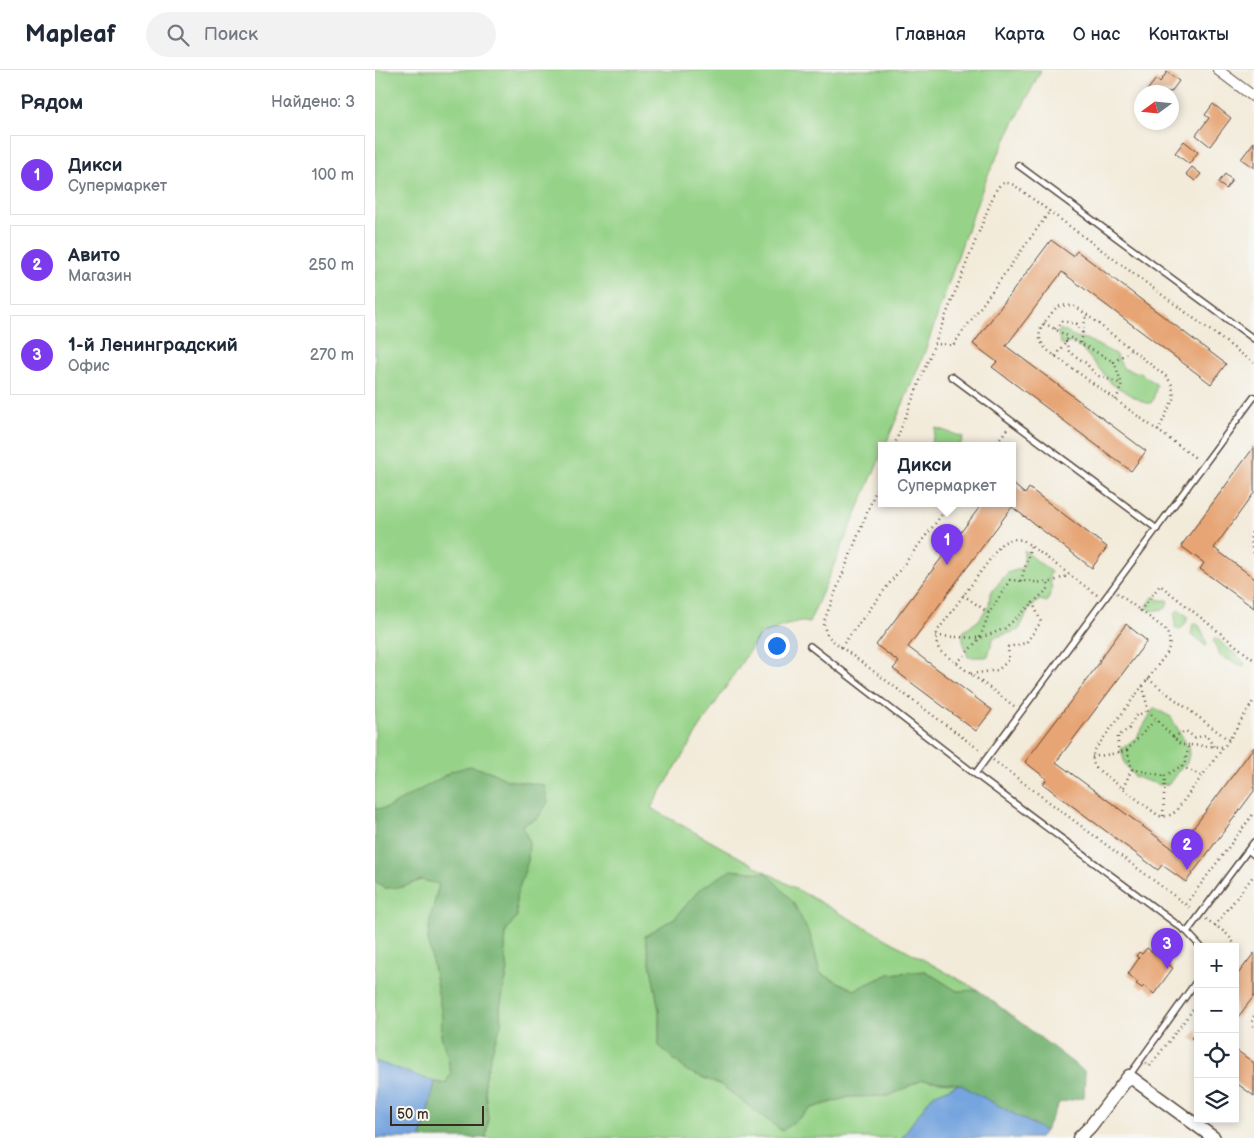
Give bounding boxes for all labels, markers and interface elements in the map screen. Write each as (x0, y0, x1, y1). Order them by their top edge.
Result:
search box (146, 12, 496, 57)
text: Mapleaf (25, 20, 116, 49)
icon: search (164, 21, 192, 49)
text: Поиск (204, 23, 258, 46)
text: Главная (895, 24, 966, 45)
text: Карта (994, 24, 1045, 45)
text: О нас (1073, 24, 1120, 45)
text: Контакты (1148, 24, 1229, 45)
north arrow (1134, 85, 1179, 130)
text: Рядом (20, 90, 83, 115)
text: Найдено: 3 (271, 93, 355, 112)
text: Дикси (68, 154, 122, 177)
text: 1 (34, 166, 40, 185)
text: 100 m (311, 166, 354, 185)
text: Супермаркет (68, 177, 167, 196)
text: Авито (68, 244, 120, 267)
text: 2 (32, 256, 42, 275)
text: 250 m (308, 256, 354, 275)
text: Магазин (68, 267, 132, 286)
text: 1-й Ленинградский (68, 334, 238, 357)
text: 3 (32, 346, 42, 365)
text: 270 m (310, 346, 354, 365)
text: Офис (68, 357, 110, 376)
popup (878, 442, 1016, 507)
text: Дикси (897, 454, 952, 477)
text: Супермаркет (897, 477, 997, 496)
pin: 1 (931, 524, 963, 565)
your location (764, 633, 790, 659)
pin: 2 (1171, 829, 1203, 870)
pin: 3 (1151, 928, 1183, 969)
map controls (1194, 943, 1239, 1123)
button: + (1194, 943, 1239, 988)
button: − (1194, 988, 1239, 1033)
button: locate (1194, 1033, 1239, 1078)
button: layers (1194, 1078, 1239, 1123)
scale bar (390, 1103, 484, 1126)
text: 50 m (397, 1106, 429, 1123)

